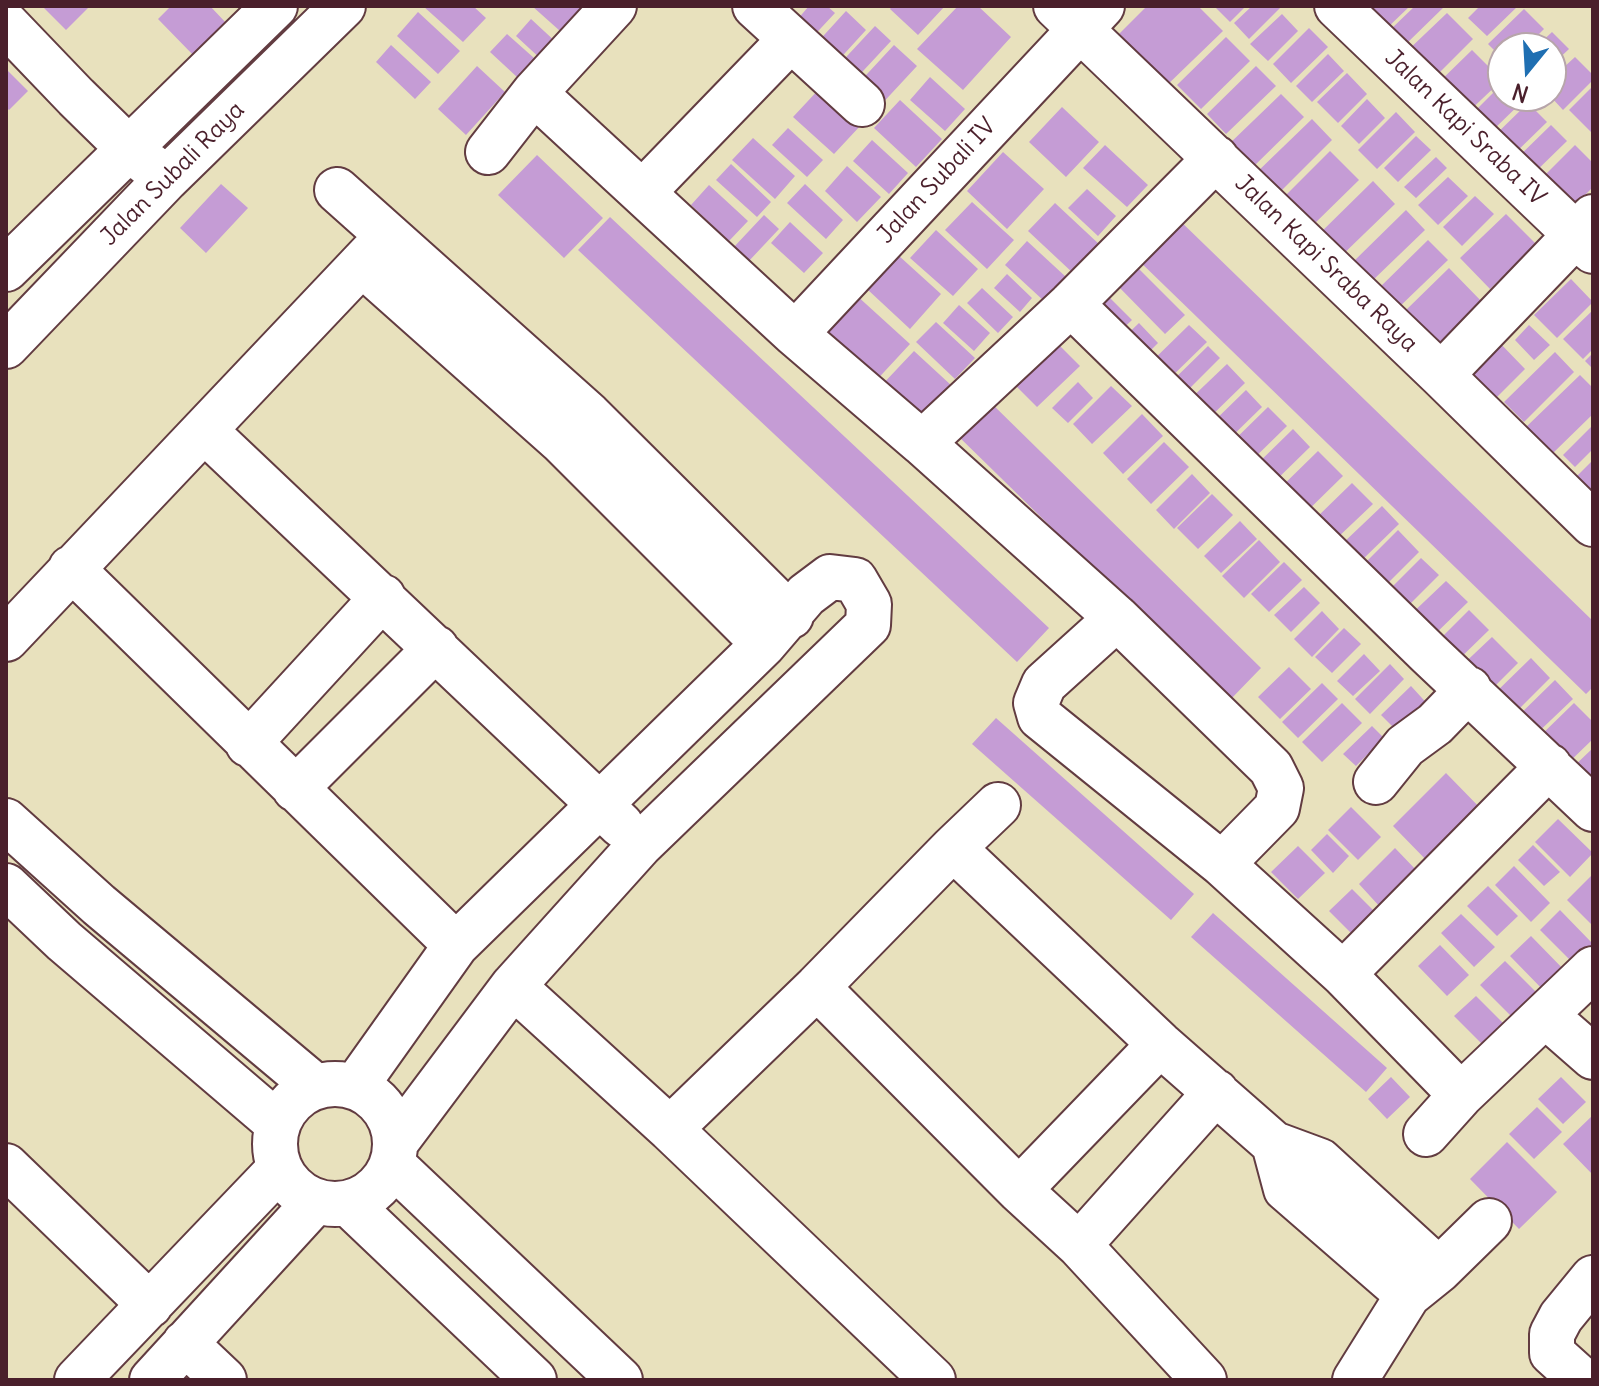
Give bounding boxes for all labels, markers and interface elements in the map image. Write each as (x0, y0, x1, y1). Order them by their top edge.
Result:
north arrow (1487, 32, 1567, 112)
street label: Jalan Kapi Sraba IV (1379, 44, 1551, 212)
text: N (1509, 77, 1532, 109)
street label: Jalan Subali Raya (95, 96, 251, 252)
street label: Jalan Subali IV (872, 112, 1002, 250)
street label: Jalan Kapi Sraba Raya (1229, 169, 1423, 359)

